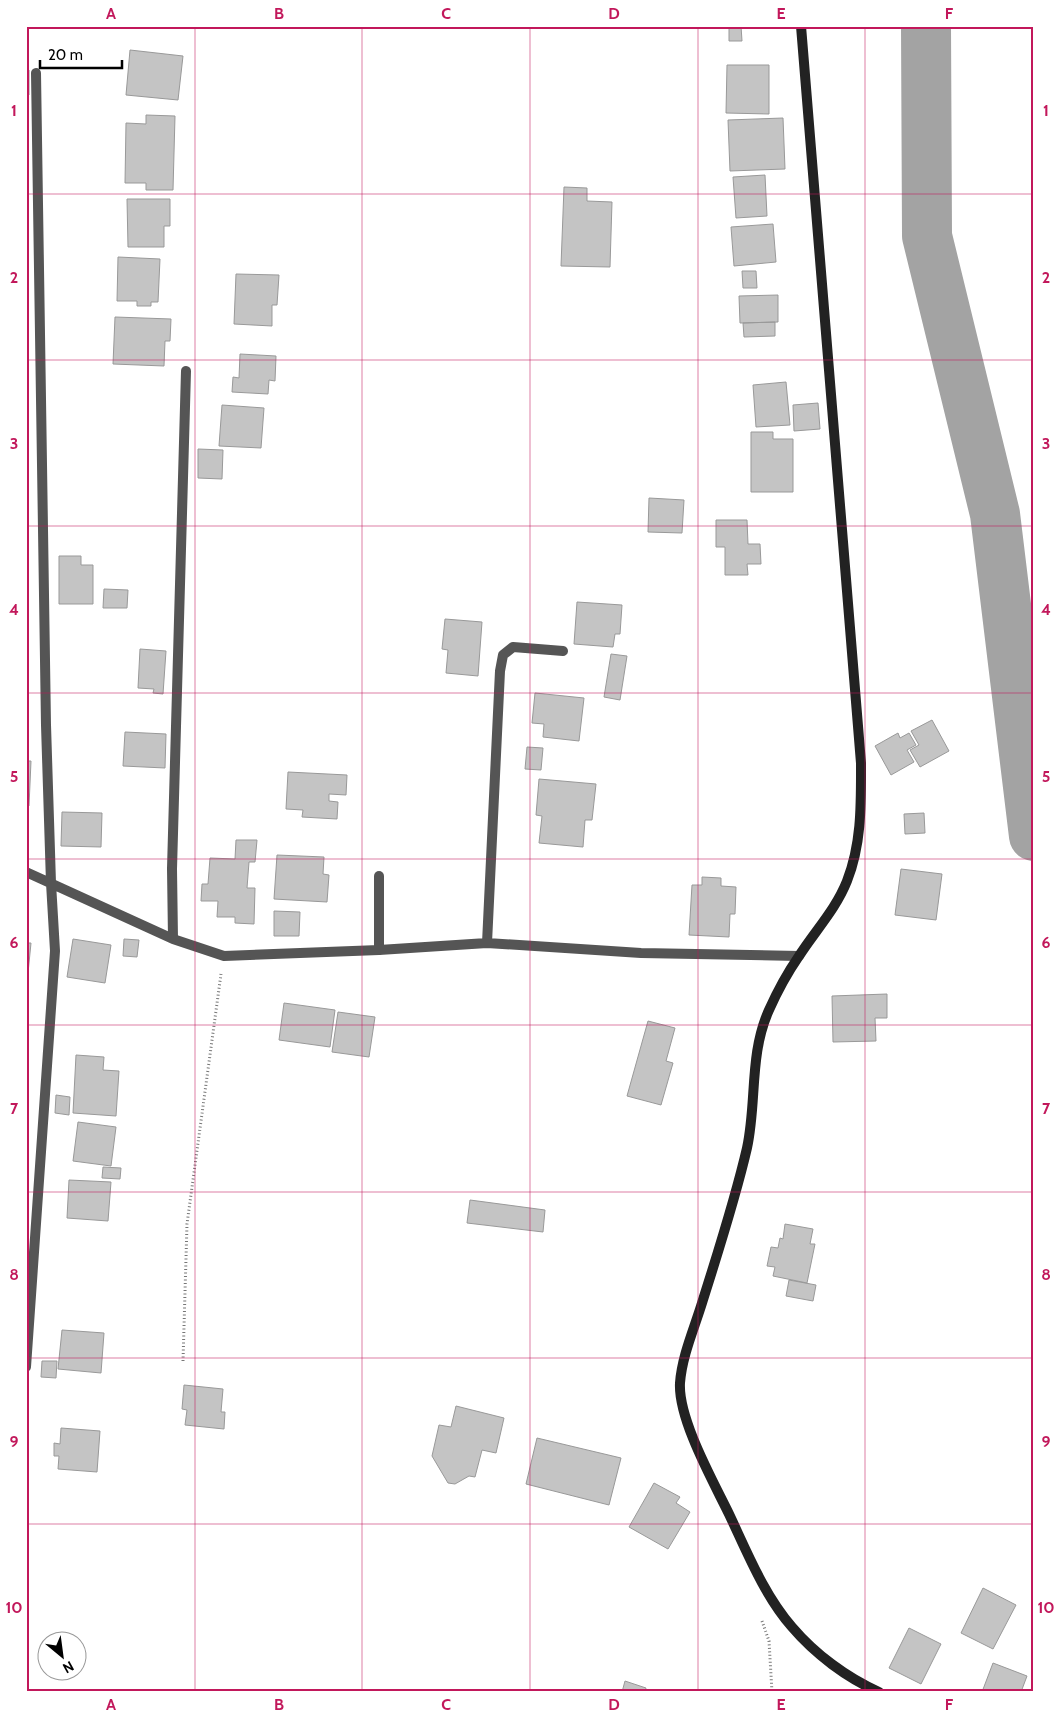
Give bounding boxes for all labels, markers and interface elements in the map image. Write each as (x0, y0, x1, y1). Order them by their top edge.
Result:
text: A (106, 4, 116, 23)
text: B (274, 4, 284, 23)
text: C (441, 4, 451, 23)
text: D (608, 4, 620, 23)
text: E (776, 4, 786, 23)
text: F (945, 4, 954, 23)
scale bar (40, 38, 122, 70)
text: 20 m (48, 46, 83, 64)
text: 1 (11, 101, 17, 120)
text: 1 (1043, 101, 1049, 120)
text: 2 (10, 268, 18, 287)
text: 2 (1042, 268, 1050, 287)
text: 3 (10, 434, 18, 453)
text: 3 (1042, 434, 1050, 453)
text: 4 (9, 600, 19, 619)
text: 4 (1041, 600, 1051, 619)
text: 5 (10, 767, 18, 786)
text: 5 (1042, 767, 1050, 786)
text: 6 (10, 933, 19, 952)
text: 6 (1042, 933, 1051, 952)
text: 7 (10, 1099, 19, 1118)
text: 7 (1042, 1099, 1051, 1118)
text: 8 (9, 1265, 19, 1284)
text: 8 (1041, 1265, 1051, 1284)
text: 9 (10, 1432, 19, 1451)
text: 9 (1042, 1432, 1051, 1451)
text: 10 (5, 1598, 23, 1617)
text: 10 (1037, 1598, 1055, 1617)
north arrow (38, 1630, 88, 1680)
text: N (60, 1657, 77, 1678)
text: A (106, 1695, 116, 1714)
text: B (274, 1695, 284, 1714)
text: C (441, 1695, 451, 1714)
text: D (608, 1695, 620, 1714)
text: E (776, 1695, 786, 1714)
text: F (945, 1695, 954, 1714)

